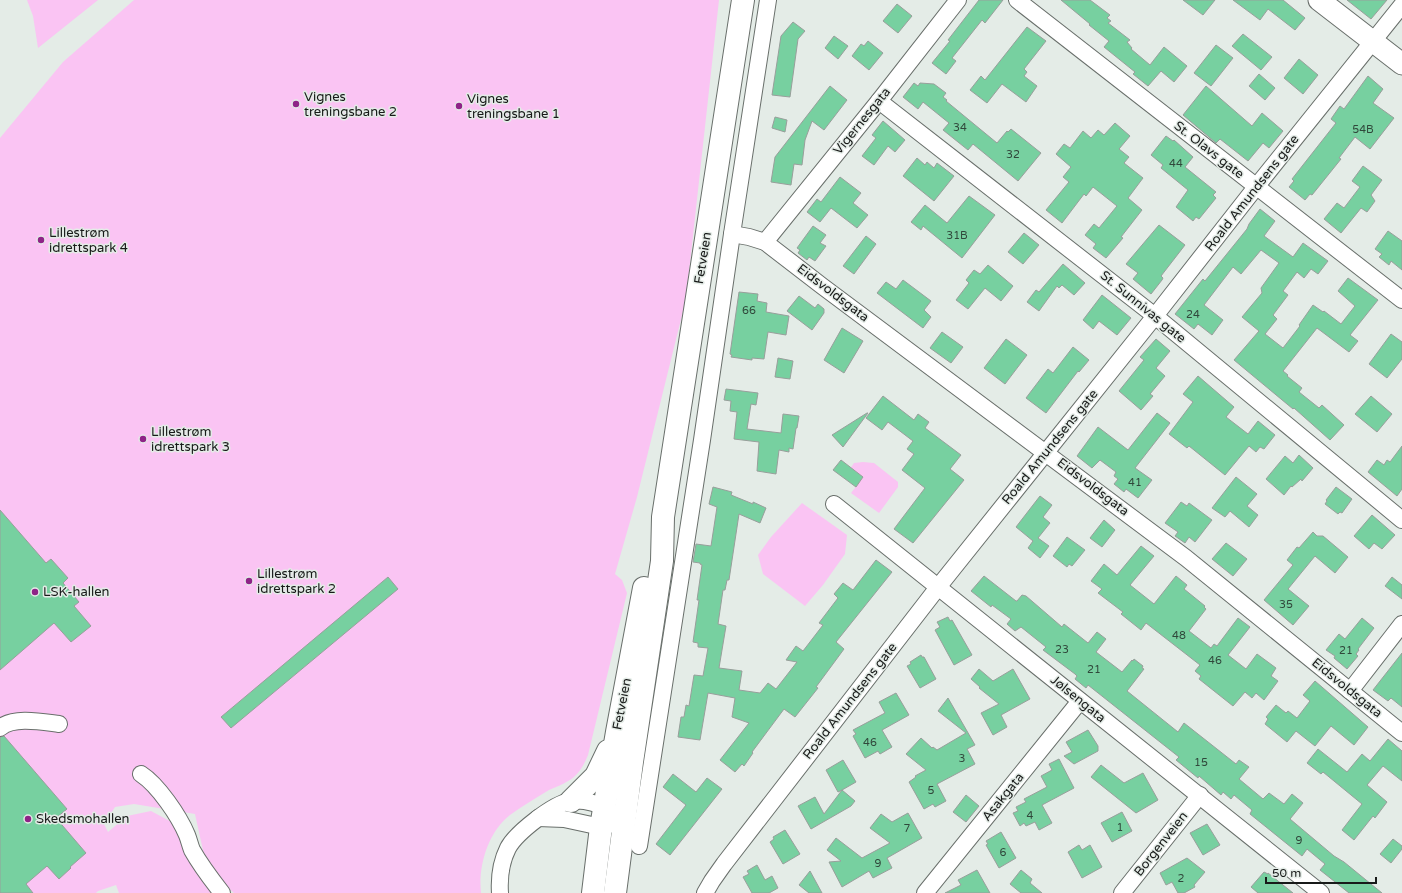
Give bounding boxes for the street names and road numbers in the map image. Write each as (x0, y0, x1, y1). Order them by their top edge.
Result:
street label: Vigernesgata (830, 84, 894, 158)
street label: St. Olavs gate (1171, 118, 1247, 182)
street label: Roald Amundsens gate (1202, 132, 1302, 254)
street label: Fetveien (691, 231, 715, 285)
street label: Eidsvoldsgata (794, 261, 872, 325)
street label: St. Sunnivas gate (1097, 268, 1189, 346)
street label: Roald Amundsens gate (999, 386, 1101, 508)
street label: Eidsvoldsgata (1054, 455, 1132, 519)
street label: Roald Amundsens gate (800, 640, 900, 762)
street label: Eidsvoldsgata (1309, 655, 1385, 721)
street label: Jølsengata (1047, 672, 1109, 726)
street label: Fetveien (609, 677, 635, 731)
street label: Asakgata (979, 769, 1027, 825)
street label: Borgenveien (1131, 808, 1191, 880)

